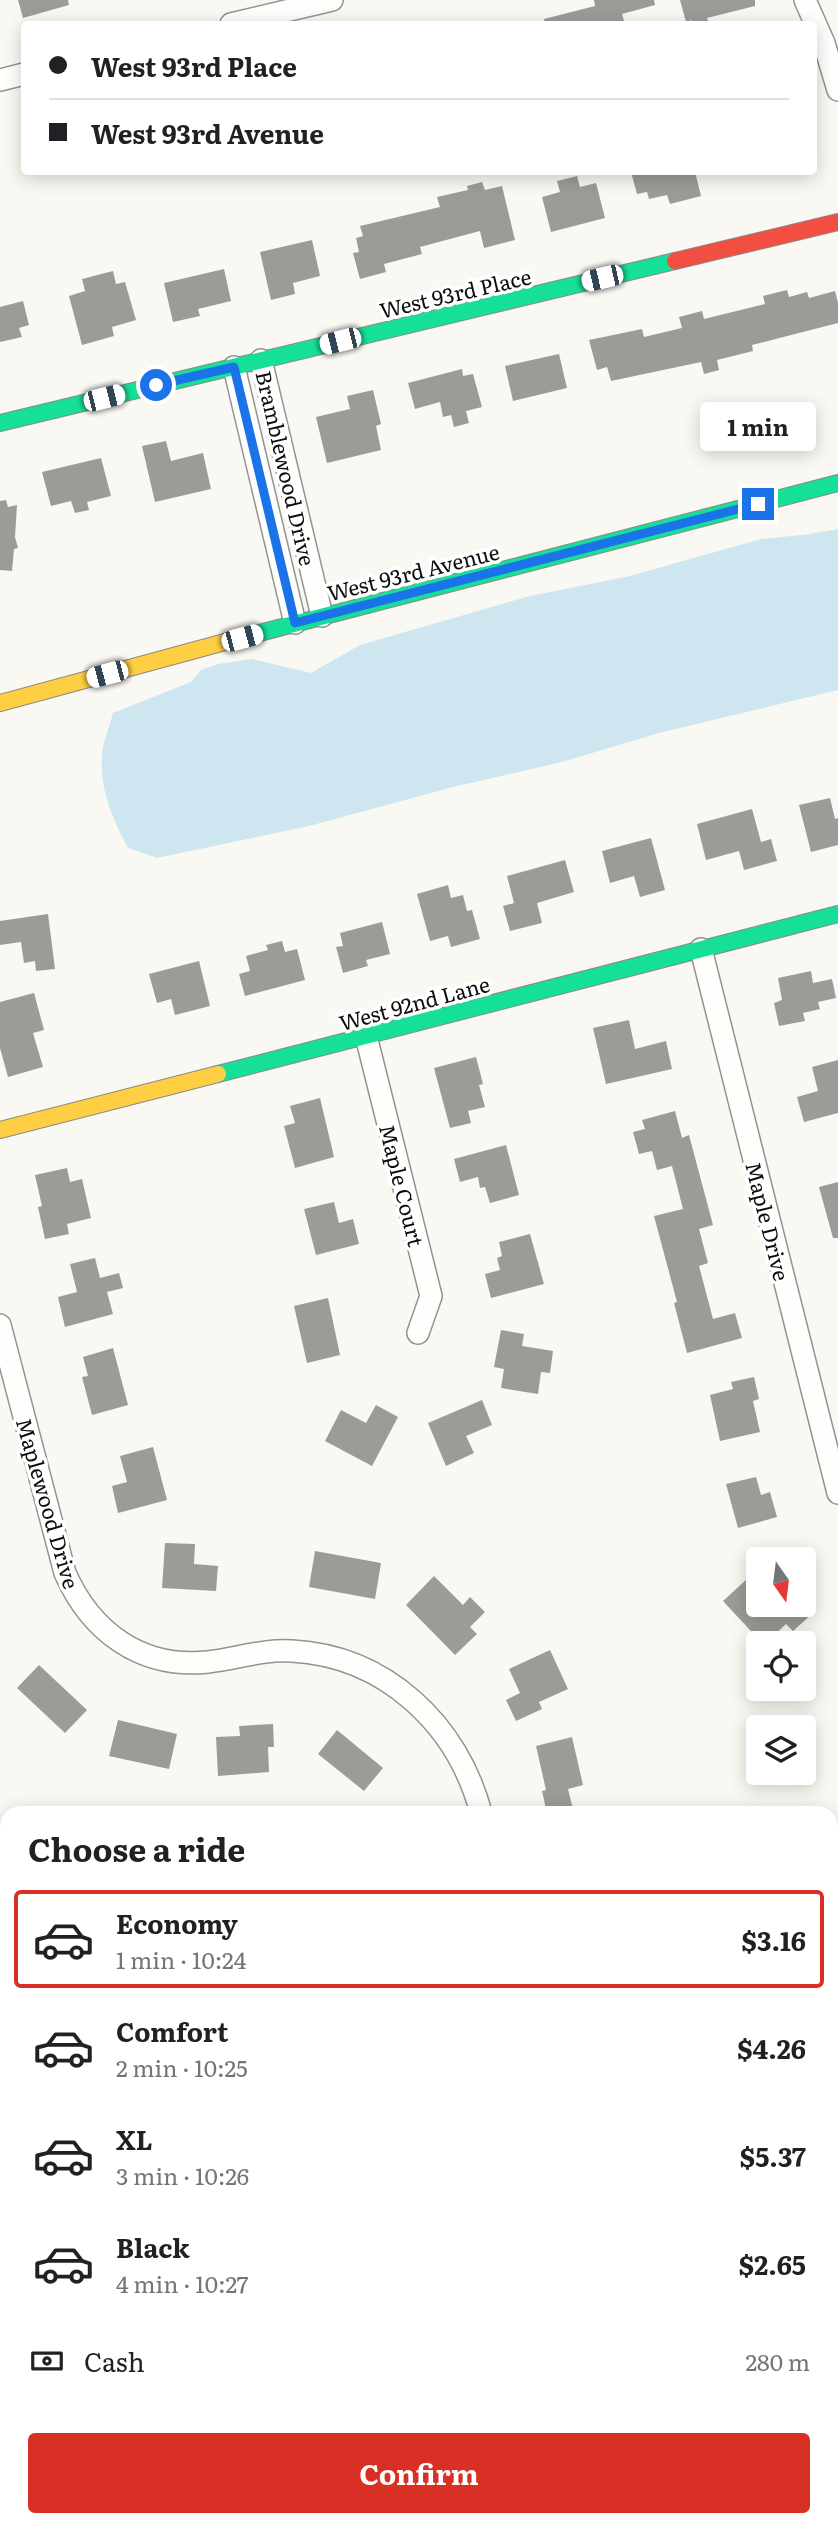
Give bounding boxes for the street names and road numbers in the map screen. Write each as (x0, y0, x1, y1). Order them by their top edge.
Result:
street label: West 93rd Place (376, 259, 534, 325)
street label: Bramblewood Drive (249, 367, 325, 569)
street label: West 93rd Avenue (324, 535, 502, 607)
street label: West 92nd Lane (335, 967, 493, 1037)
street label: Maple Court (373, 1121, 433, 1250)
street label: Maple Drive (739, 1158, 799, 1284)
street label: Maplewood Drive (10, 1414, 88, 1592)

